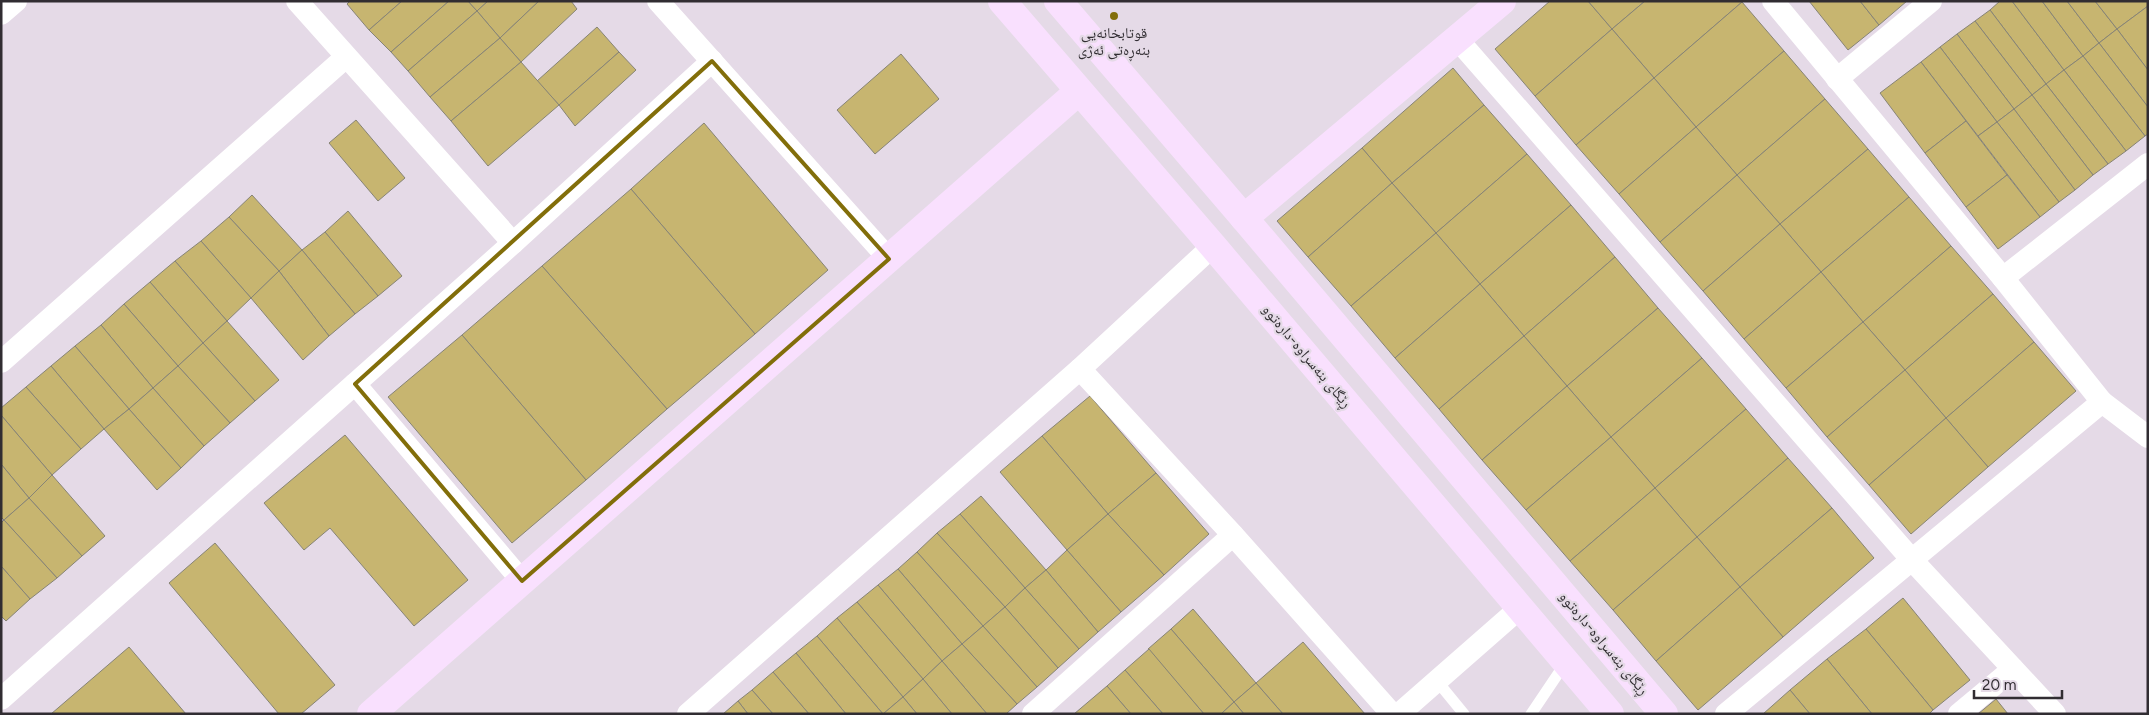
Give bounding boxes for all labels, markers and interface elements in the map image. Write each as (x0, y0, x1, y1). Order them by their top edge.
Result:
marker: قوتابخانەیی بنەڕەتی ئەژی (1108, 10, 1120, 22)
place label: قوتابخانەیی بنەڕەتی ئەژی (1078, 24, 1150, 62)
street label: ڕێگای بنەسراوە-دارەتوو (1256, 301, 1356, 414)
street label: ڕێگای بنەسراوە-دارەتوو (1553, 588, 1653, 701)
scale bar (1974, 668, 2062, 700)
text: 20 m (1982, 676, 2016, 694)

